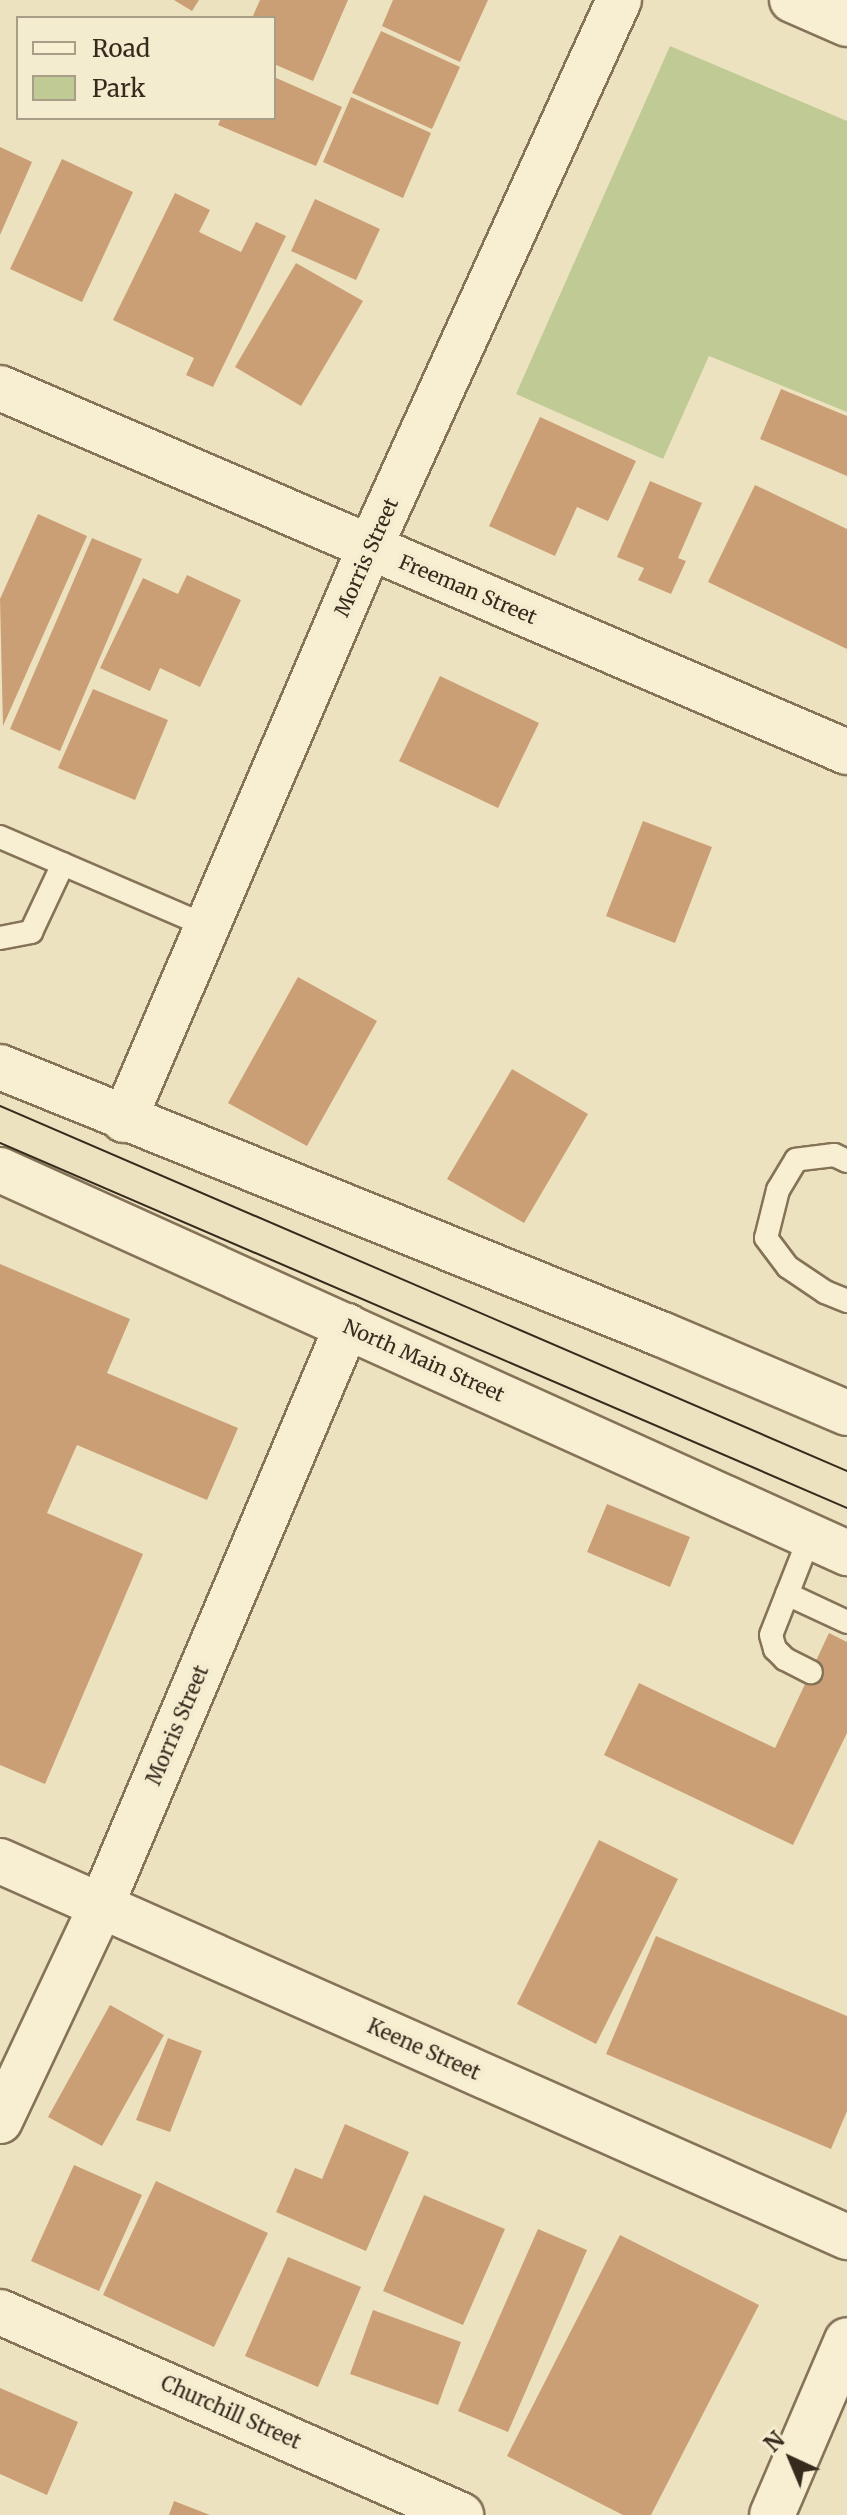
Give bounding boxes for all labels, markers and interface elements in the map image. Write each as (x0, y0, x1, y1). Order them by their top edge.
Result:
legend (16, 16, 276, 120)
text: Road (92, 33, 150, 64)
text: Park (92, 73, 145, 104)
street label: Morris Street (329, 494, 403, 620)
street label: Freeman Street (396, 549, 540, 629)
street label: North Main Street (340, 1314, 508, 1406)
street label: Morris Street (141, 1662, 213, 1788)
street label: Keene Street (364, 2013, 484, 2085)
street label: Churchill Street (157, 2370, 305, 2454)
north arrow (751, 2419, 831, 2499)
text: N (758, 2426, 790, 2458)

